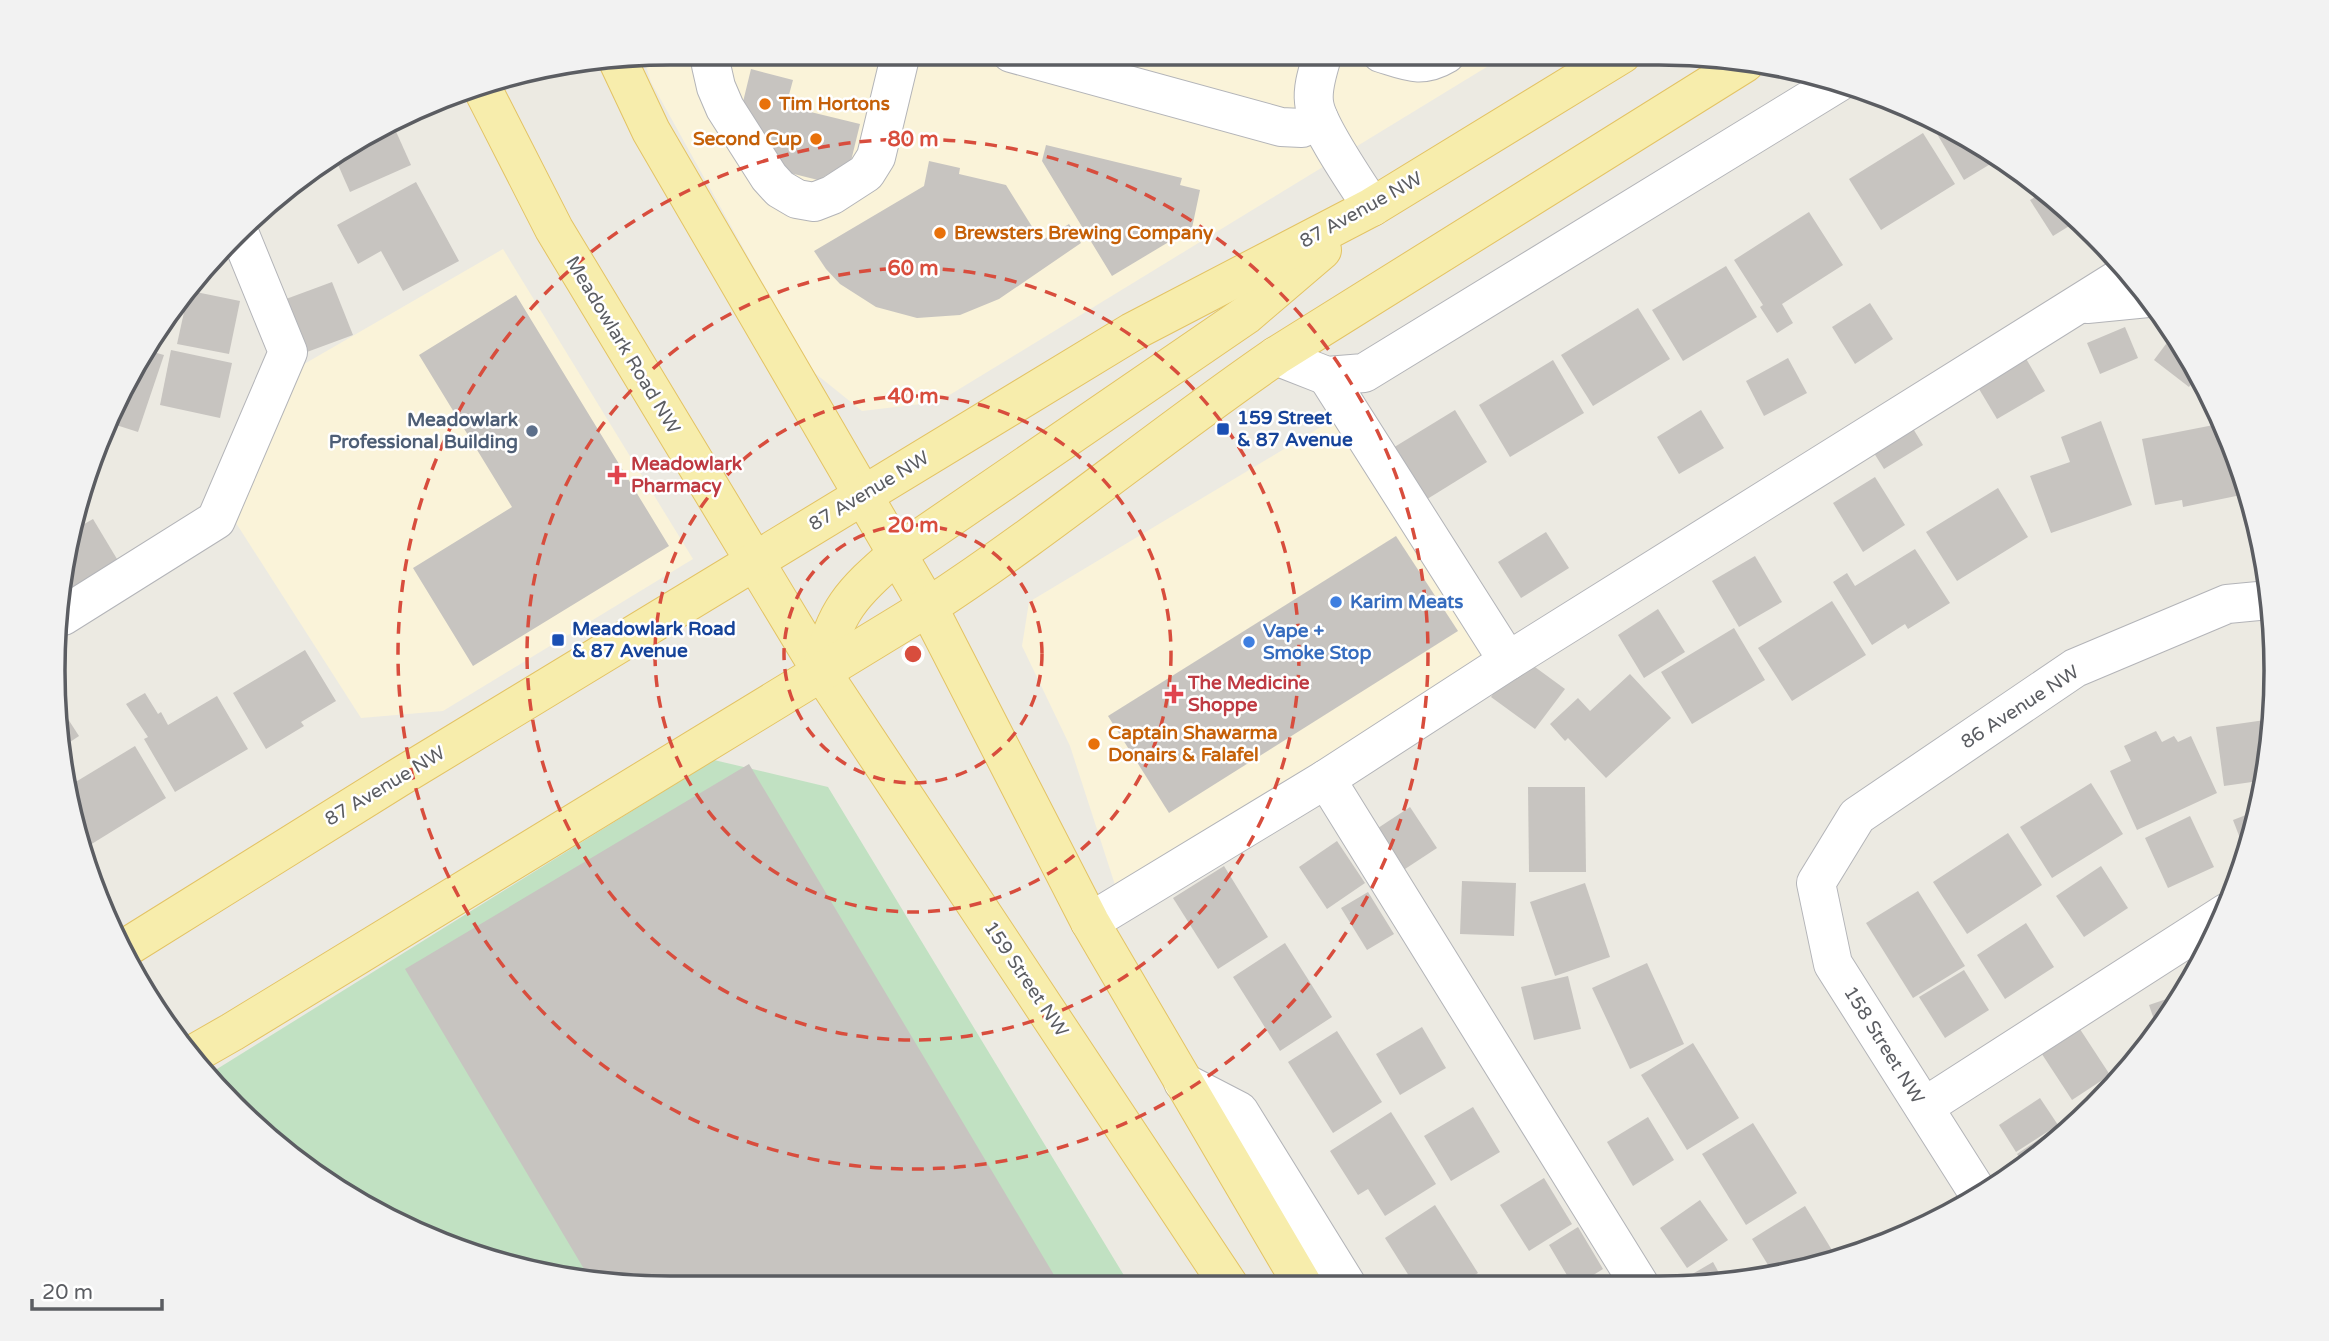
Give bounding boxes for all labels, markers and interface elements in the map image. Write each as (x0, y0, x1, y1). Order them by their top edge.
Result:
place label: Tim Hortons (778, 93, 890, 115)
marker: Tim Hortons (757, 96, 773, 112)
text: 80 m (887, 127, 939, 152)
place label: Second Cup (693, 128, 802, 151)
marker: Second Cup (808, 131, 824, 147)
street label: 87 Avenue NW (1296, 167, 1426, 253)
place label: Brewsters Brewing Company (954, 222, 1214, 245)
marker: Brewsters Brewing Company (932, 225, 948, 241)
street label: Meadowlark Road NW (561, 252, 685, 438)
text: 60 m (887, 256, 939, 281)
text: 40 m (887, 384, 939, 409)
place label: 159 Street & 87 Avenue (1237, 407, 1353, 451)
place label: Meadowlark Professional Building (329, 409, 519, 454)
marker: 159 Street & 87 Avenue (1215, 421, 1231, 437)
marker: Meadowlark Professional Building (524, 423, 540, 439)
street label: 87 Avenue NW (805, 446, 933, 536)
place label: Meadowlark Pharmacy (631, 453, 743, 498)
marker: Meadowlark Pharmacy (609, 467, 625, 483)
text: 20 m (887, 513, 939, 538)
place label: Karim Meats (1350, 591, 1463, 613)
marker: Karim Meats (1328, 594, 1344, 610)
place label: Meadowlark Road & 87 Avenue (572, 618, 736, 662)
place label: Vape + Smoke Stop (1263, 620, 1371, 665)
marker: Meadowlark Road & 87 Avenue (550, 632, 566, 648)
marker: Vape + Smoke Stop (1241, 634, 1257, 650)
centre of rings (901, 642, 925, 666)
street label: 86 Avenue NW (1957, 661, 2083, 753)
place label: The Medicine Shoppe (1187, 672, 1310, 717)
marker: The Medicine Shoppe (1166, 686, 1182, 702)
place label: Captain Shawarma Donairs & Falafel (1108, 722, 1278, 766)
marker: Captain Shawarma Donairs & Falafel (1086, 736, 1102, 752)
street label: 87 Avenue NW (321, 741, 449, 831)
street label: 159 Street NW (979, 917, 1073, 1041)
street label: 158 Street NW (1839, 982, 1929, 1108)
scale bar (32, 1268, 161, 1312)
text: 20 m (42, 1280, 93, 1305)

